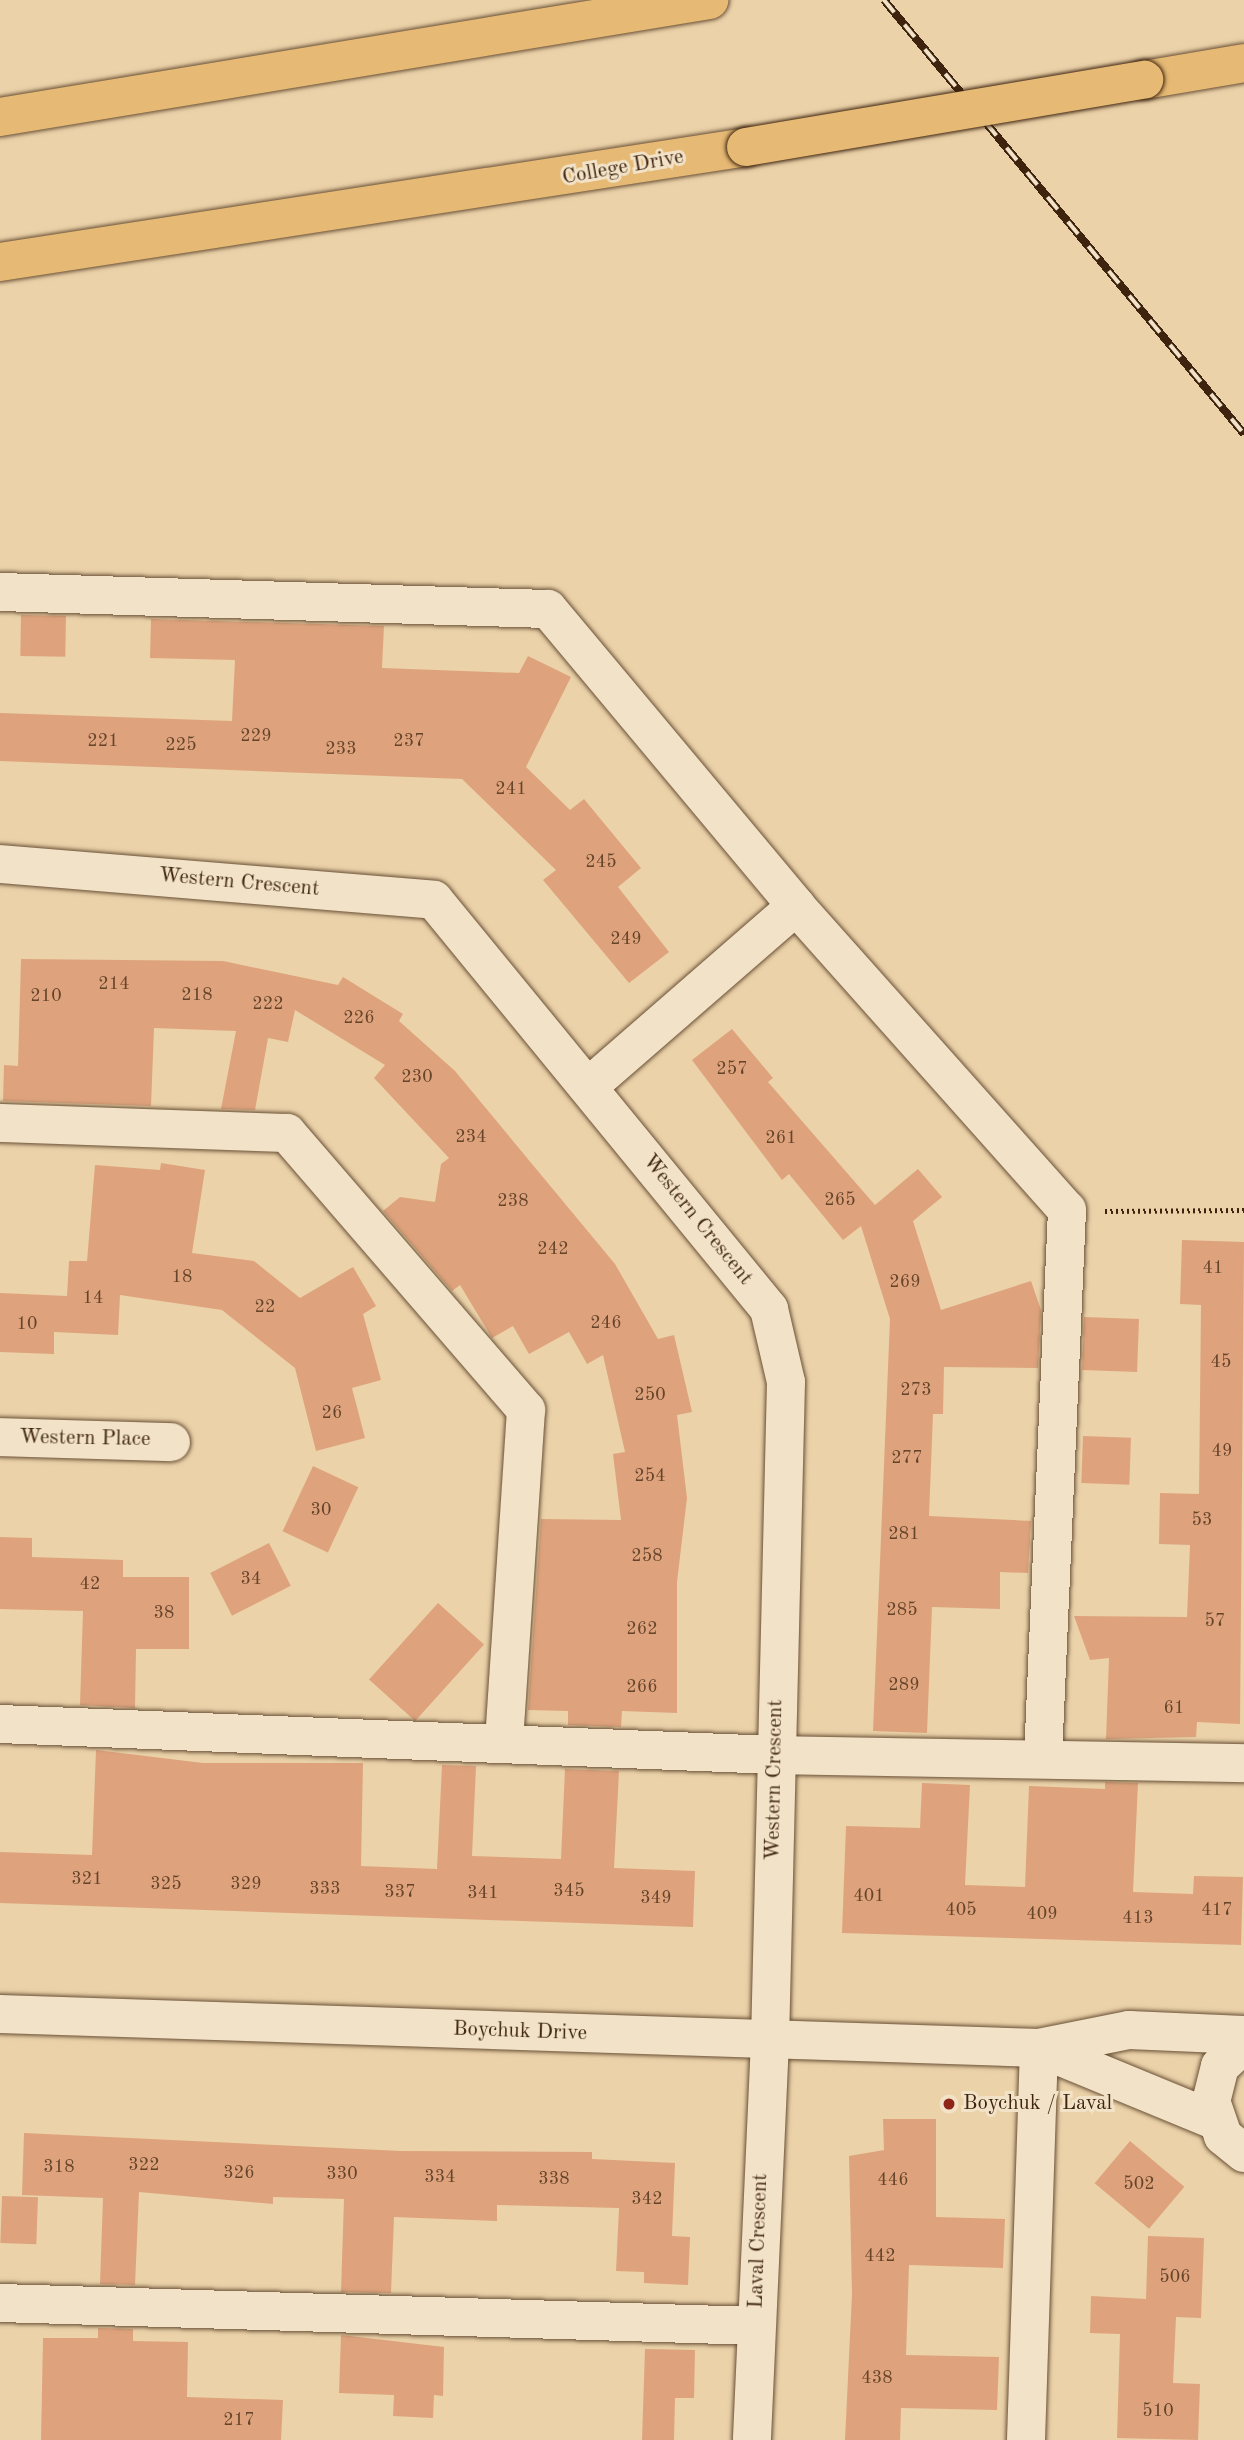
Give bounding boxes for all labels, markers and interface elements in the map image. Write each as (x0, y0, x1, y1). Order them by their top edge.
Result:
street label: College Drive (560, 145, 686, 191)
house number: 229 (240, 725, 272, 747)
house number: 221 (87, 730, 119, 752)
house number: 237 (393, 730, 425, 752)
house number: 225 (165, 734, 197, 756)
house number: 233 (325, 738, 357, 760)
house number: 241 (495, 778, 527, 800)
house number: 245 (585, 851, 617, 873)
street label: Western Crescent (158, 863, 320, 903)
house number: 249 (610, 928, 642, 950)
house number: 214 (98, 973, 130, 995)
house number: 218 (181, 984, 213, 1006)
house number: 210 (30, 985, 62, 1007)
house number: 222 (252, 993, 284, 1015)
house number: 226 (343, 1007, 375, 1029)
house number: 257 (716, 1058, 748, 1080)
house number: 230 (401, 1066, 433, 1088)
house number: 234 (455, 1126, 487, 1148)
house number: 261 (765, 1127, 797, 1149)
street label: Western Crescent (637, 1150, 757, 1290)
house number: 265 (824, 1189, 856, 1211)
house number: 238 (497, 1190, 529, 1212)
house number: 242 (537, 1238, 569, 1260)
house number: 41 (1203, 1257, 1223, 1279)
house number: 18 (172, 1266, 192, 1288)
house number: 269 (889, 1271, 921, 1293)
house number: 14 (83, 1287, 103, 1309)
house number: 22 (255, 1296, 275, 1318)
house number: 246 (590, 1312, 622, 1334)
house number: 10 (17, 1313, 37, 1335)
house number: 45 (1211, 1351, 1231, 1373)
house number: 273 (900, 1379, 932, 1401)
house number: 250 (634, 1384, 666, 1406)
house number: 26 (322, 1402, 342, 1424)
street label: Western Place (19, 1425, 151, 1453)
house number: 49 (1212, 1440, 1232, 1462)
house number: 277 (891, 1447, 923, 1469)
house number: 254 (634, 1465, 666, 1487)
house number: 30 (311, 1499, 331, 1521)
house number: 53 (1192, 1509, 1212, 1531)
house number: 281 (888, 1523, 920, 1545)
house number: 258 (631, 1545, 663, 1567)
house number: 34 (241, 1568, 261, 1590)
house number: 42 (80, 1573, 100, 1595)
house number: 285 (886, 1599, 918, 1621)
house number: 38 (154, 1602, 174, 1624)
house number: 57 (1205, 1610, 1225, 1632)
house number: 262 (626, 1618, 658, 1640)
house number: 289 (888, 1674, 920, 1696)
house number: 266 (626, 1676, 658, 1698)
house number: 61 (1164, 1697, 1184, 1719)
street label: Western Crescent (761, 1699, 789, 1861)
house number: 321 (71, 1868, 103, 1890)
house number: 325 (150, 1873, 182, 1895)
house number: 329 (230, 1873, 262, 1895)
house number: 333 (309, 1878, 341, 1900)
house number: 345 (553, 1880, 585, 1902)
house number: 337 (384, 1881, 416, 1903)
house number: 341 (467, 1882, 499, 1904)
house number: 401 (853, 1885, 885, 1907)
house number: 349 (640, 1887, 672, 1909)
house number: 405 (945, 1899, 977, 1921)
house number: 417 (1201, 1899, 1233, 1921)
house number: 409 (1026, 1903, 1058, 1925)
house number: 413 (1122, 1907, 1154, 1929)
street label: Boychuk Drive (453, 2017, 587, 2047)
place label: Boychuk / Laval (963, 2091, 1112, 2117)
marker: Boychuk / Laval (941, 2096, 957, 2112)
house number: 322 (128, 2154, 160, 2176)
house number: 318 (43, 2156, 75, 2178)
house number: 326 (223, 2162, 255, 2184)
house number: 330 (326, 2163, 358, 2185)
house number: 334 (424, 2166, 456, 2188)
house number: 338 (538, 2168, 570, 2190)
house number: 446 (877, 2169, 909, 2191)
street label: Laval Crescent (744, 2173, 774, 2309)
house number: 502 (1123, 2173, 1155, 2195)
house number: 342 (631, 2188, 663, 2210)
house number: 442 (864, 2245, 896, 2267)
house number: 506 (1159, 2266, 1191, 2288)
house number: 438 (861, 2367, 893, 2389)
house number: 510 (1142, 2400, 1174, 2422)
house number: 217 (223, 2409, 255, 2431)

